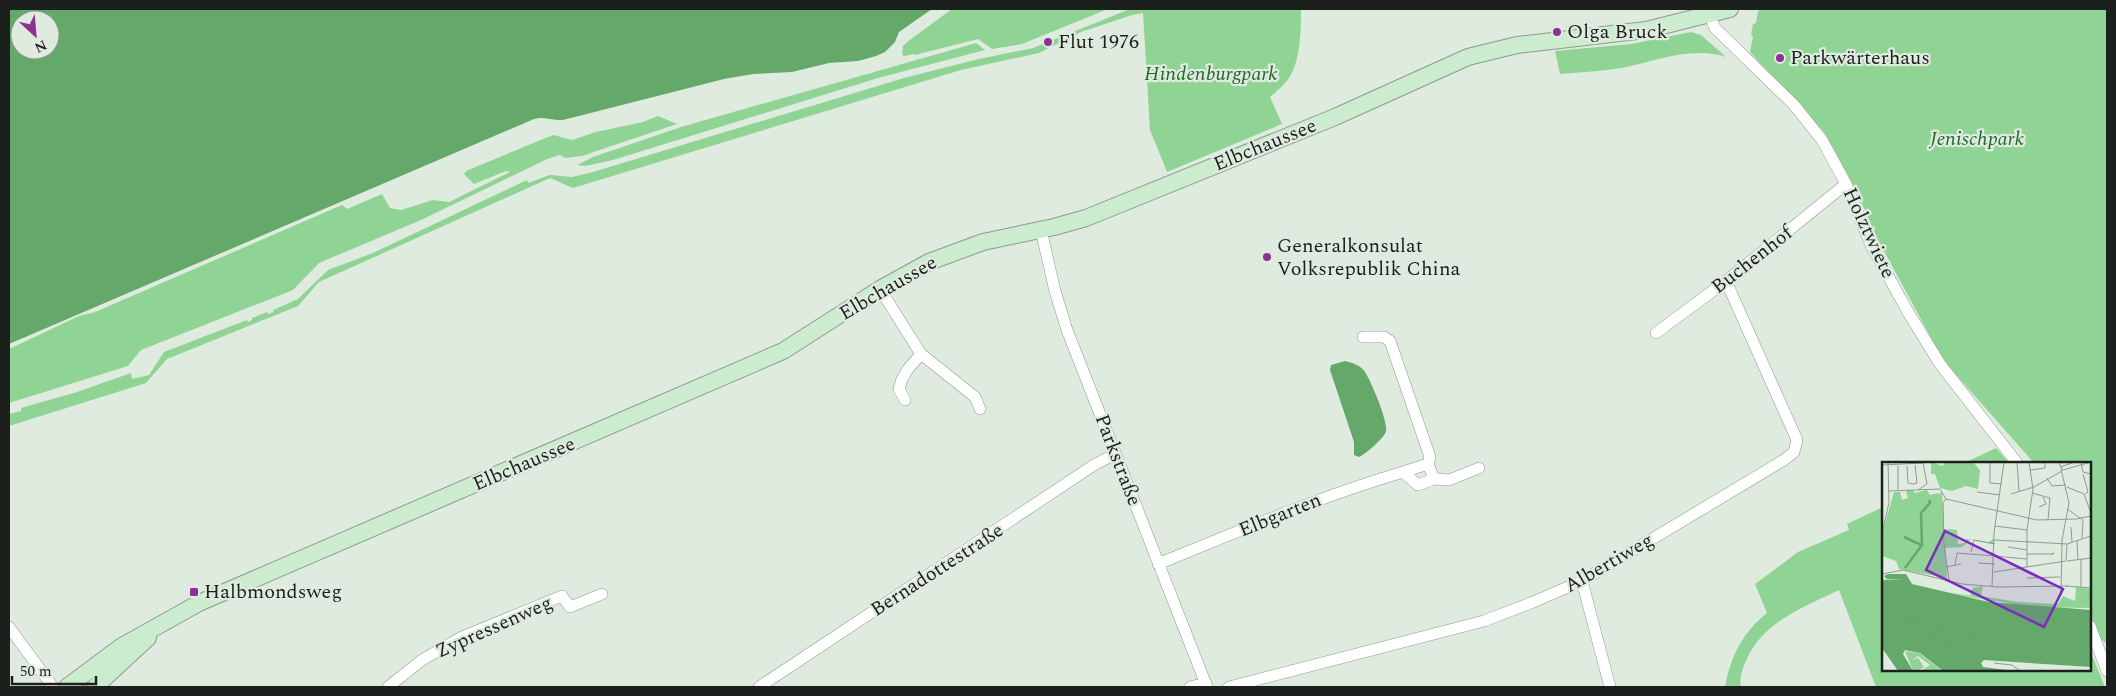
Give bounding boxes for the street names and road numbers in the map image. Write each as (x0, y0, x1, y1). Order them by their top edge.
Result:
street label: Elbchaussee (1209, 111, 1321, 179)
street label: Holztwiete (1835, 183, 1903, 283)
street label: Buchenhof (1705, 217, 1801, 301)
street label: Elbchaussee (833, 248, 943, 328)
street label: Parkstraße (1087, 410, 1149, 510)
street label: Elbchaussee (468, 429, 580, 499)
street label: Elbgarten (1234, 485, 1326, 545)
street label: Bernadottestraße (864, 516, 1010, 624)
street label: Albertiweg (1559, 525, 1659, 601)
street label: Zypressenweg (431, 588, 557, 666)

